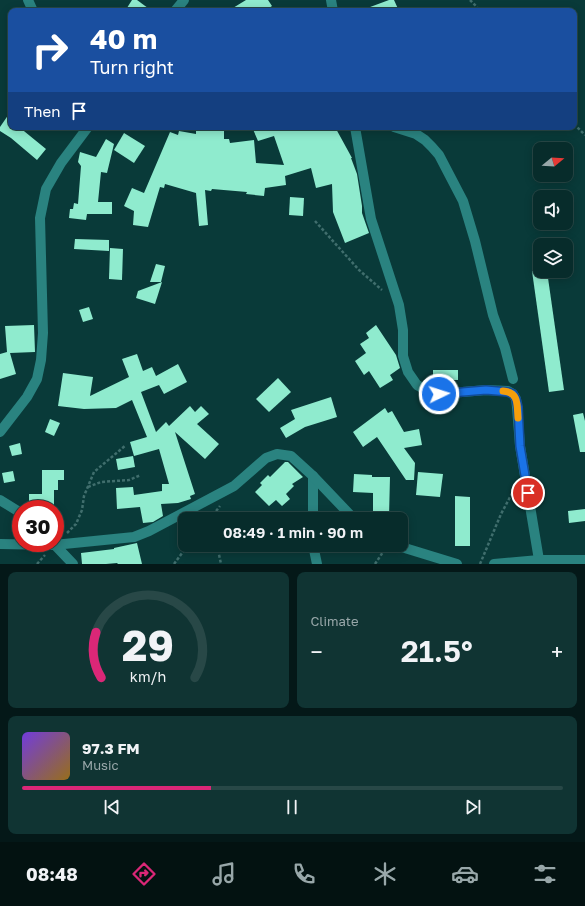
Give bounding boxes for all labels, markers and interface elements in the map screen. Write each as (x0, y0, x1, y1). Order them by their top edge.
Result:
text: 40 m (90, 22, 157, 55)
icon: right (24, 24, 76, 76)
text: Turn right (90, 56, 174, 78)
icon: arrive (68, 100, 90, 122)
text: Then (24, 102, 60, 120)
north arrow (533, 142, 573, 182)
map controls (533, 142, 573, 278)
button: sound (533, 190, 573, 230)
button: layers (533, 238, 573, 278)
position arrow (418, 373, 460, 415)
pin (511, 476, 545, 510)
icon: arrive (517, 482, 539, 504)
speed limit sign: 30 (12, 500, 64, 552)
text: 08:49 · 1 min · 90 m (223, 523, 363, 541)
text: Climate (311, 613, 358, 629)
text: 29 (122, 620, 174, 670)
text: 21.5° (401, 633, 473, 669)
text: − (311, 638, 323, 665)
text: + (551, 638, 563, 665)
text: km/h (130, 668, 166, 685)
text: 97.3 FM (82, 739, 140, 757)
text: Music (82, 757, 119, 773)
icon: previous (101, 796, 123, 818)
icon: pause (281, 796, 303, 818)
icon: next (462, 796, 484, 818)
icon: directions (130, 860, 158, 888)
icon: music (210, 860, 238, 888)
icon: phone (290, 860, 318, 888)
icon: climate (371, 860, 399, 888)
icon: car (451, 860, 479, 888)
icon: filters (531, 860, 559, 888)
text: 08:48 (26, 863, 78, 885)

